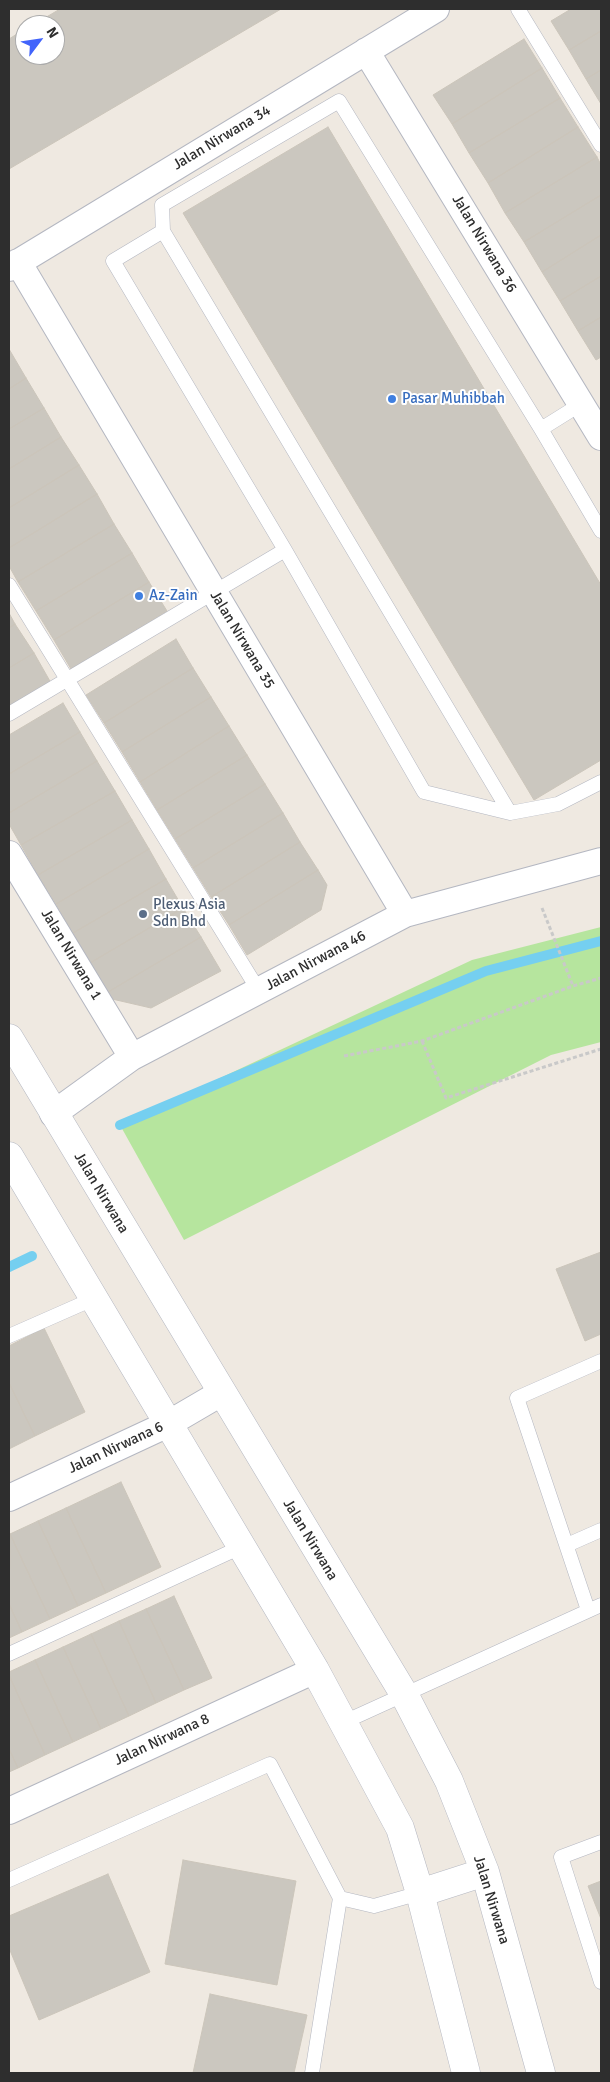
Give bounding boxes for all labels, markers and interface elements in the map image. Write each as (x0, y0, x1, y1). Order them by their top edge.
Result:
north arrow (15, 15, 65, 65)
text: N (43, 24, 62, 41)
street label: Jalan Nirwana 34 (170, 102, 274, 174)
street label: Jalan Nirwana 36 (448, 192, 520, 296)
place label: Pasar Muhibbah (402, 390, 505, 408)
marker: Pasar Muhibbah (386, 393, 398, 405)
place label: Az-Zain (149, 587, 198, 605)
street label: Jalan Nirwana 35 (206, 588, 278, 692)
marker: Az-Zain (133, 590, 145, 602)
place label: Plexus Asia Sdn Bhd (153, 896, 226, 931)
street label: Jalan Nirwana 1 (37, 906, 105, 1004)
marker: Plexus Asia Sdn Bhd (137, 908, 149, 920)
street label: Jalan Nirwana 46 (263, 927, 369, 995)
street label: Jalan Nirwana (70, 1149, 132, 1237)
street label: Jalan Nirwana 6 (66, 1418, 166, 1478)
street label: Jalan Nirwana (279, 1496, 341, 1584)
street label: Jalan Nirwana 8 (112, 1710, 212, 1770)
street label: Jalan Nirwana (469, 1854, 513, 1946)

